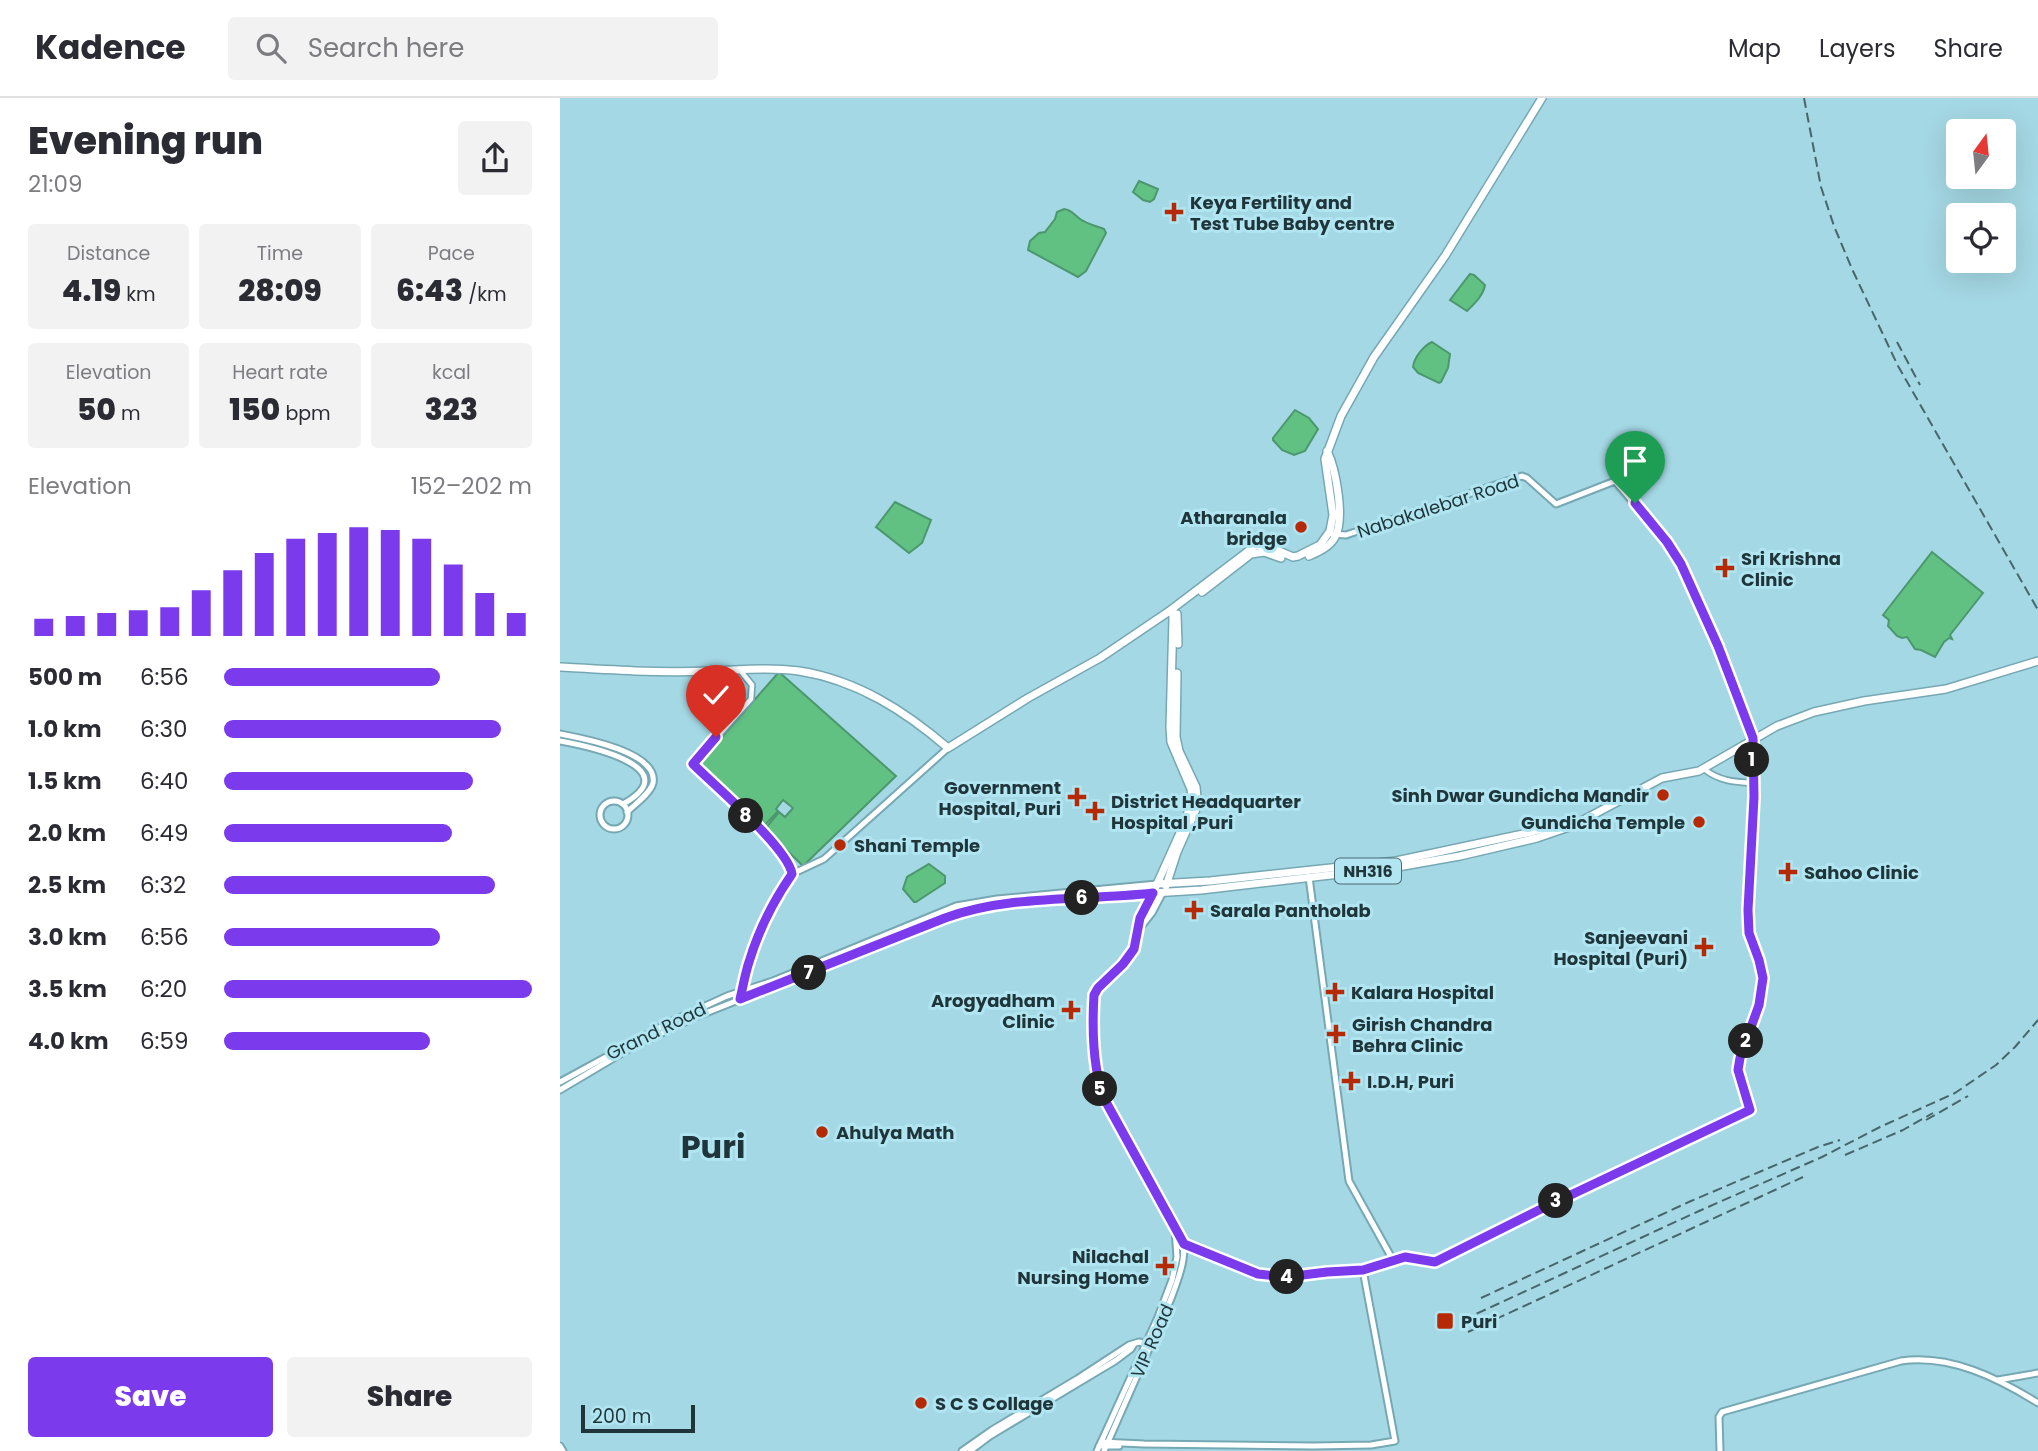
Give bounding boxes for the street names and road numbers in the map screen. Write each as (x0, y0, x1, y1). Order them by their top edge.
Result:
street label: Nabakalebar Road (1354, 468, 1522, 544)
road number: NH316 (1335, 858, 1401, 884)
street label: Grand Road (602, 996, 710, 1066)
street label: VIP Road (1125, 1300, 1179, 1382)

